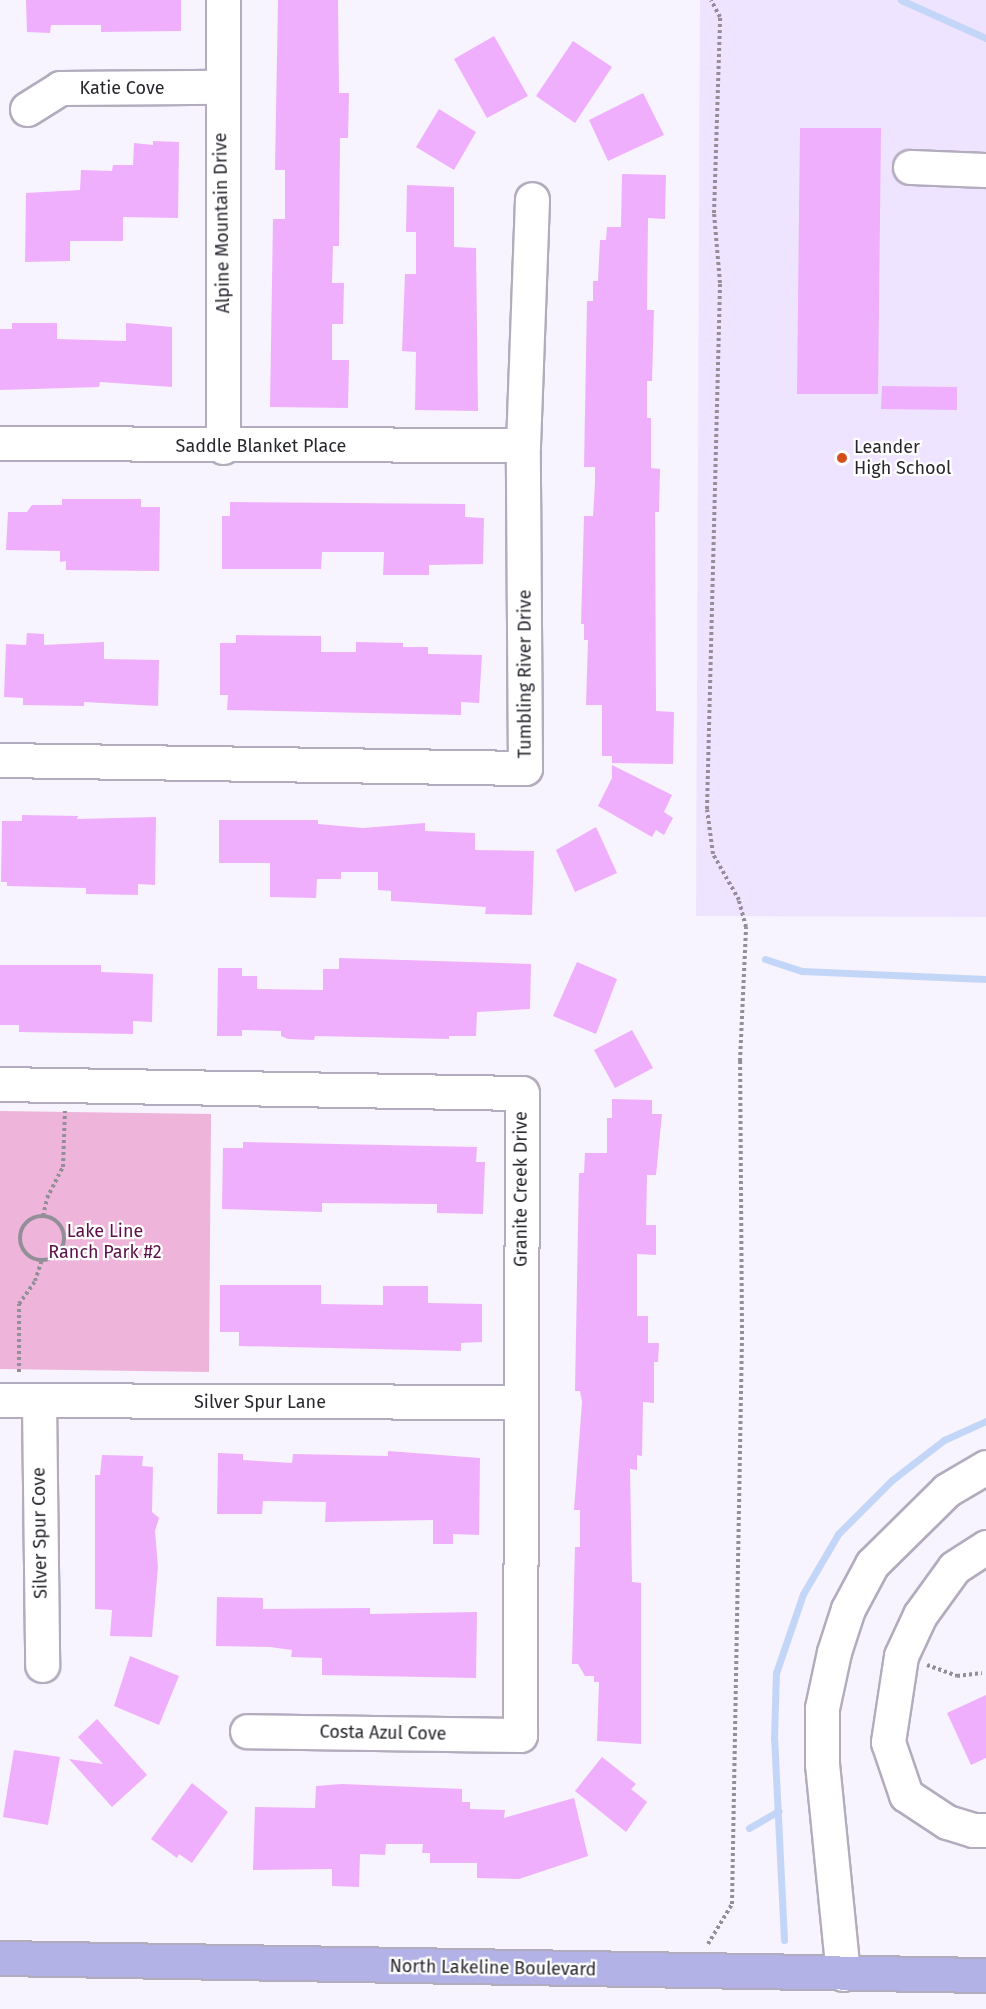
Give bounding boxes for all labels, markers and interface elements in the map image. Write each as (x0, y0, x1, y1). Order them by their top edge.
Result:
street label: Katie Cove (79, 77, 165, 99)
street label: Alpine Mountain Drive (210, 132, 234, 314)
street label: Saddle Blanket Place (176, 435, 346, 457)
place label: Leander High School (854, 437, 951, 480)
marker: Leander High School (835, 451, 849, 465)
street label: Tumbling River Drive (514, 590, 536, 758)
street label: Granite Creek Drive (510, 1111, 532, 1267)
park label: Lake Line Ranch Park #2 (48, 1221, 162, 1264)
street label: Silver Spur Lane (194, 1391, 326, 1413)
street label: Silver Spur Cove (28, 1467, 52, 1599)
street label: Costa Azul Cove (319, 1721, 447, 1745)
street label: North Lakeline Boulevard (389, 1955, 597, 1981)

